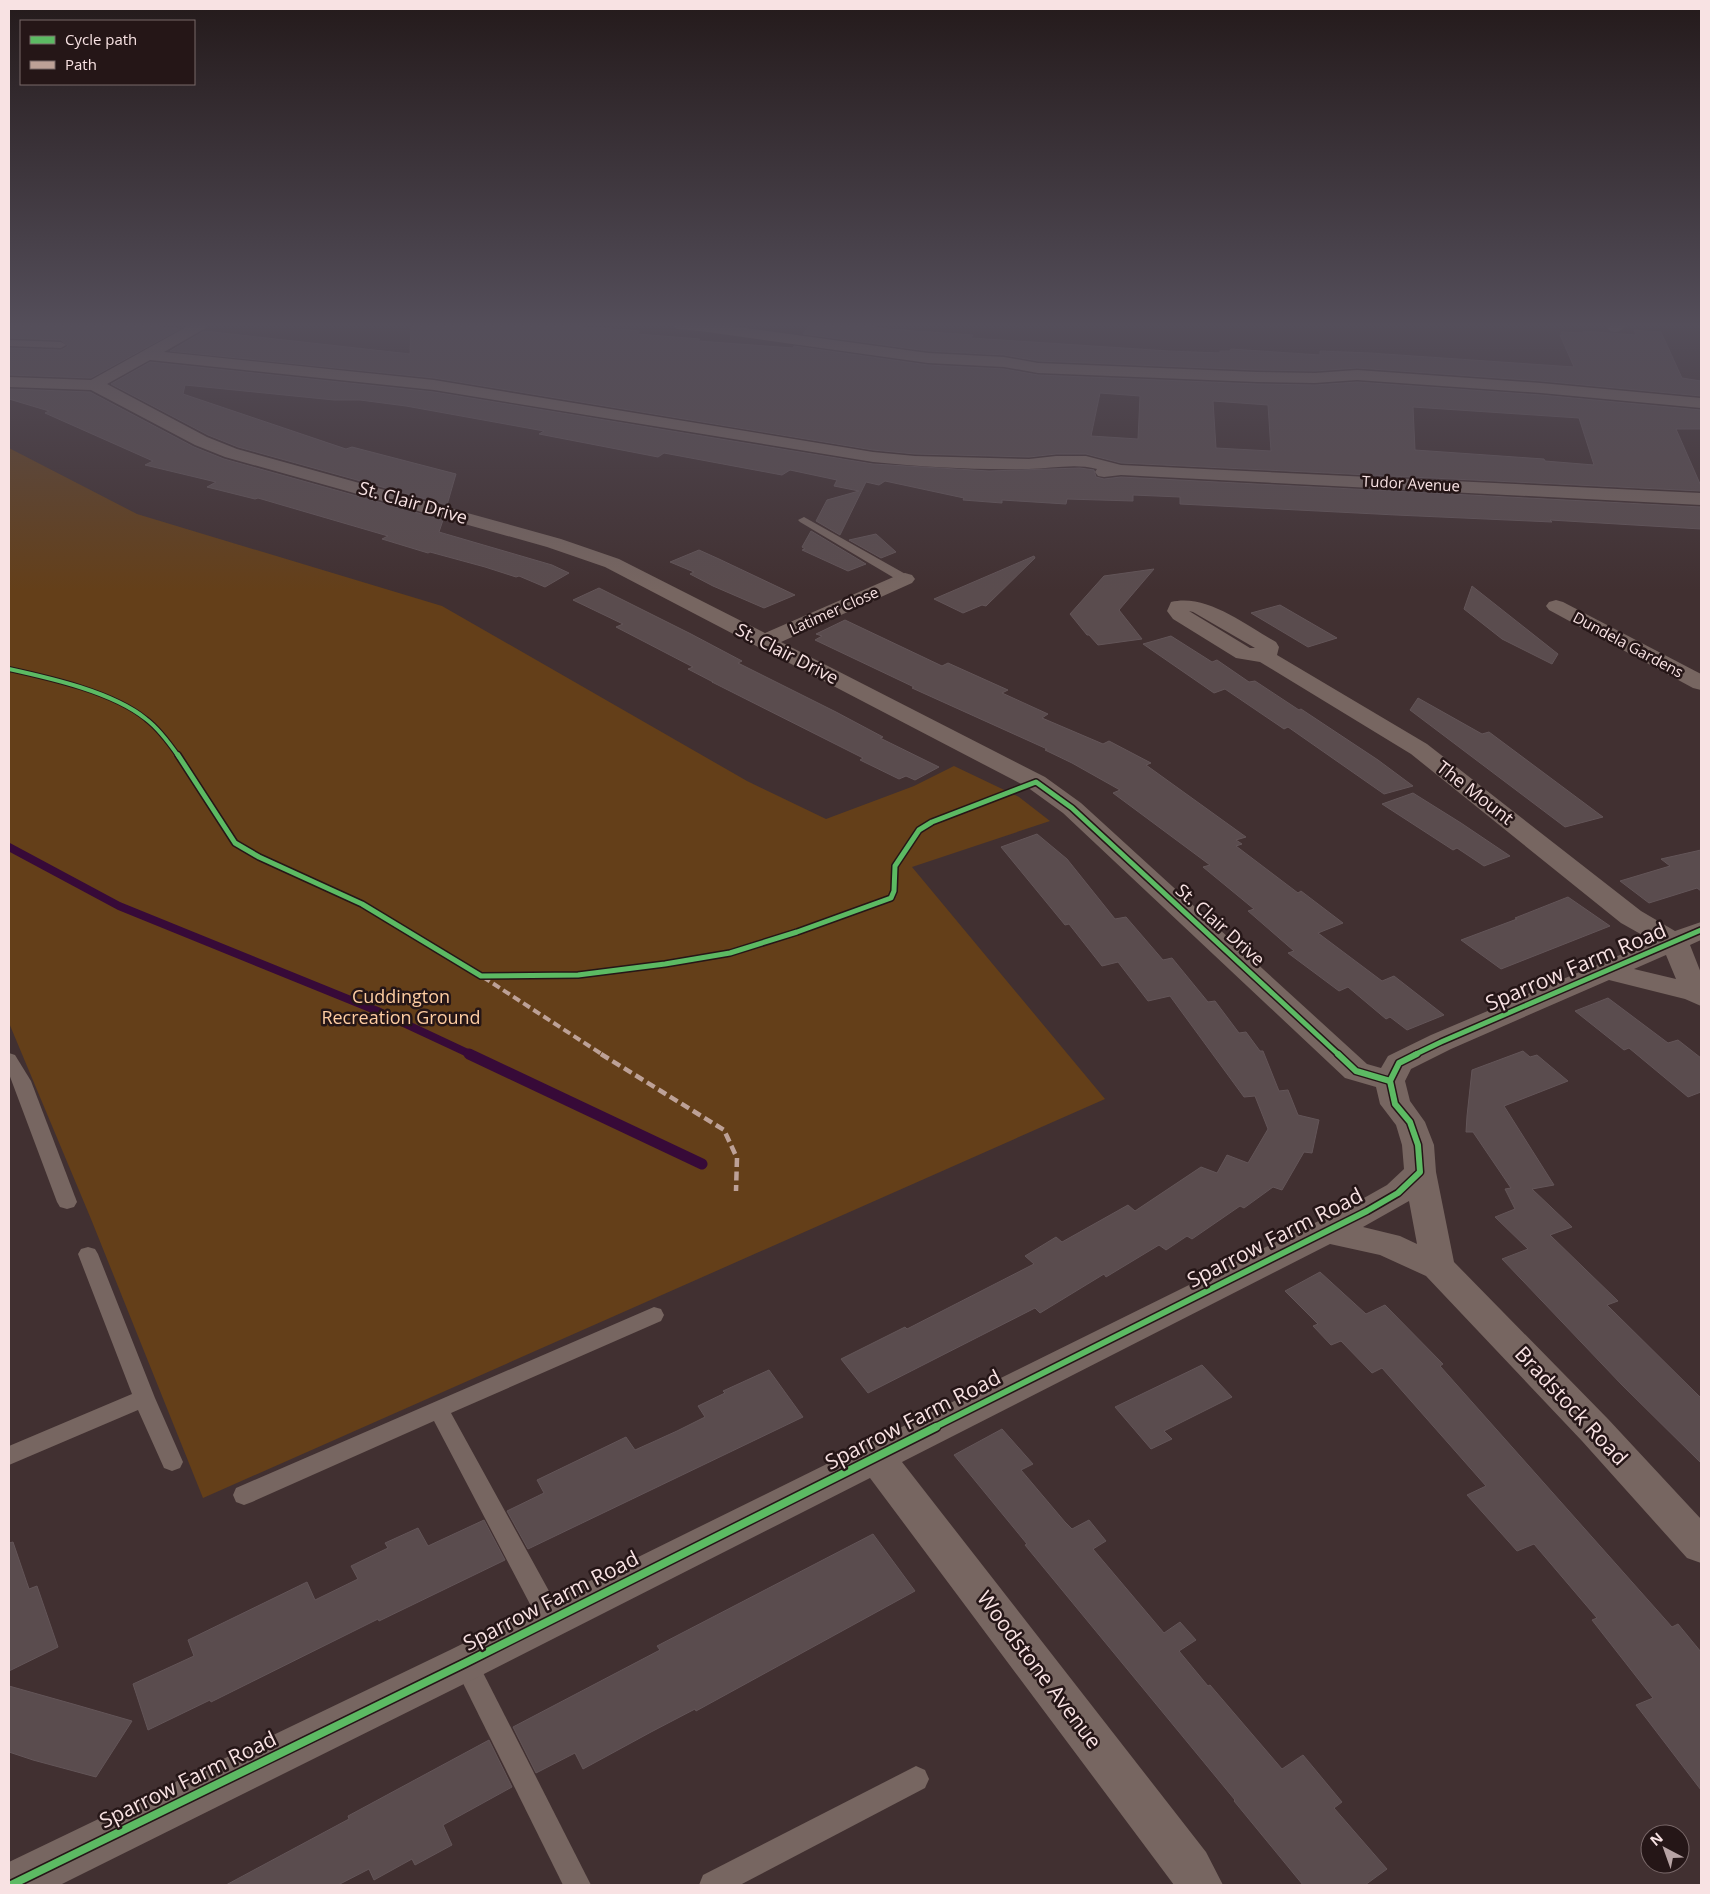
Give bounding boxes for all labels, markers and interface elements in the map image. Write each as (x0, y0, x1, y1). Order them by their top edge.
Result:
legend (20, 20, 195, 85)
text: Cycle path (65, 29, 137, 49)
text: Path (65, 54, 97, 74)
street label: Tudor Avenue (1362, 470, 1460, 496)
street label: St. Clair Drive (356, 475, 471, 529)
street label: Latimer Close (786, 582, 881, 639)
street label: Dundela Gardens (1570, 607, 1687, 682)
street label: St. Clair Drive (732, 617, 843, 689)
street label: The Mount (1432, 755, 1519, 830)
street label: St. Clair Drive (1171, 878, 1270, 971)
street label: Sparrow Farm Road (1481, 915, 1670, 1017)
park label: Cuddington Recreation Ground (321, 984, 481, 1029)
street label: Sparrow Farm Road (1182, 1181, 1367, 1294)
street label: Bradstock Road (1509, 1340, 1634, 1471)
street label: Sparrow Farm Road (820, 1363, 1005, 1476)
street label: Sparrow Farm Road (458, 1544, 643, 1657)
street label: Woodstone Avenue (971, 1585, 1108, 1754)
street label: Sparrow Farm Road (94, 1724, 281, 1834)
north arrow (1640, 1824, 1690, 1874)
text: N (1646, 1828, 1667, 1850)

